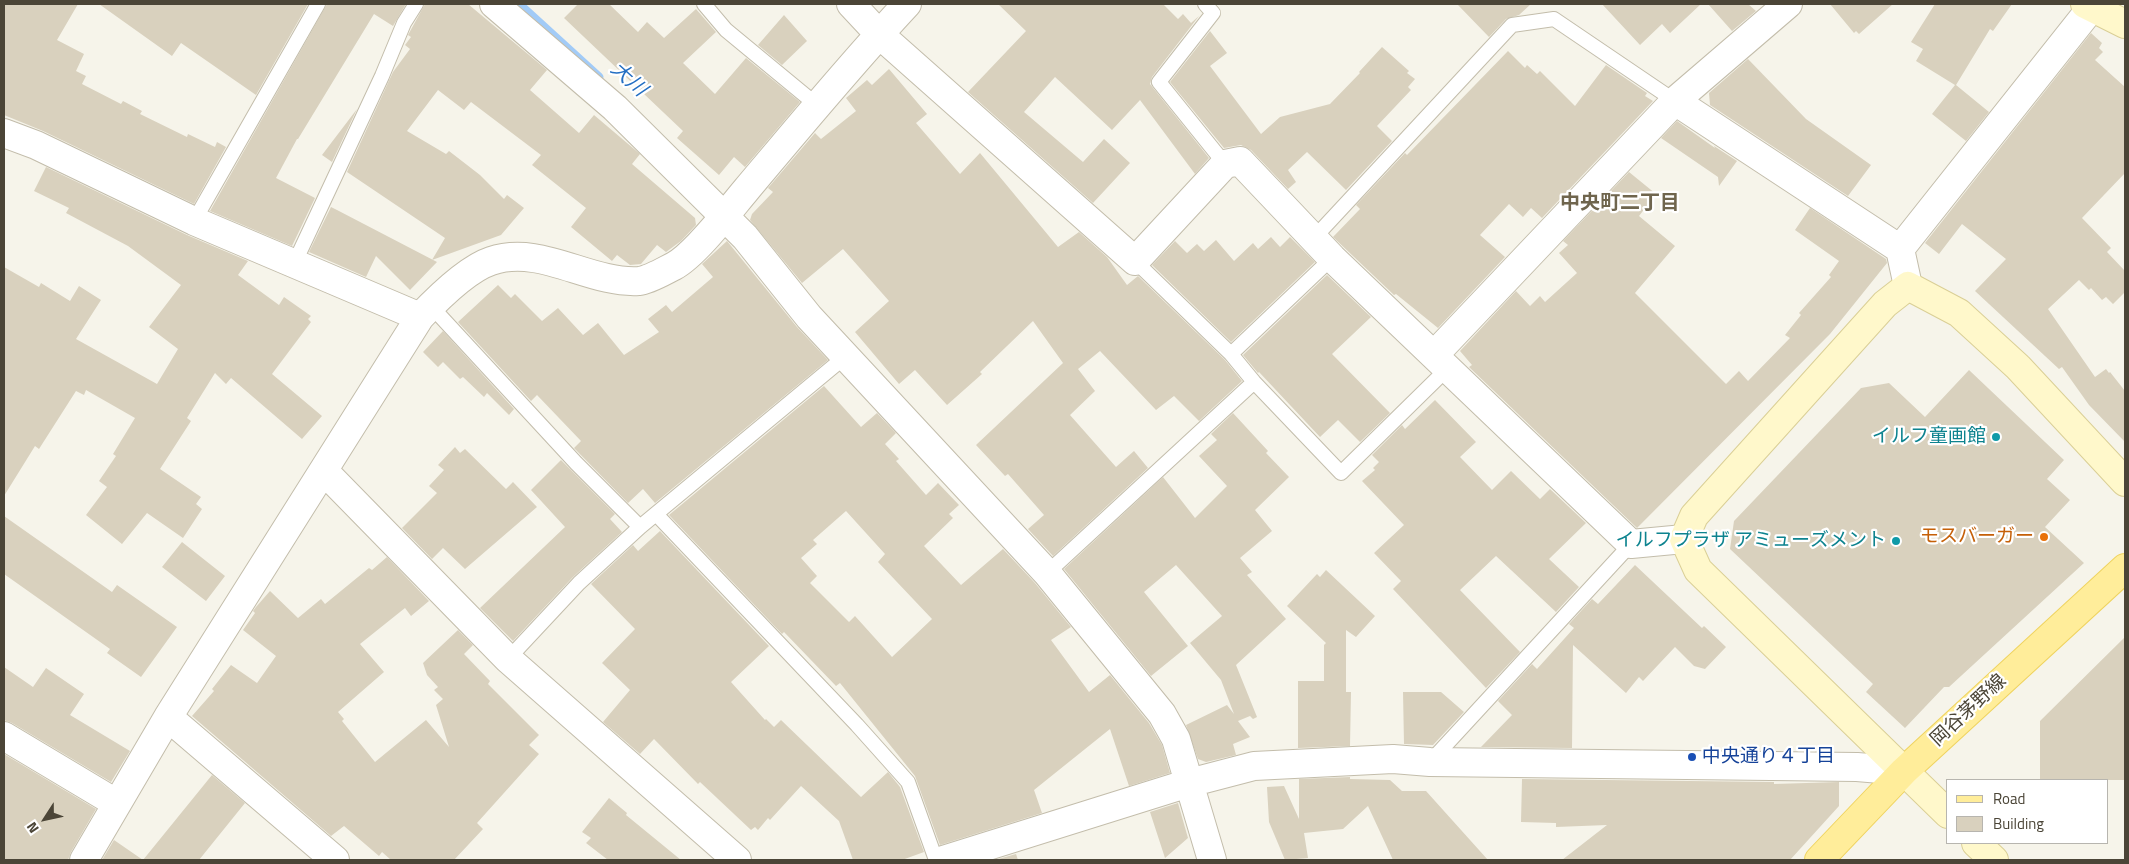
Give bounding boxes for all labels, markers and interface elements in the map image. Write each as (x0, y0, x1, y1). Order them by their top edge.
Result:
water label: 大川 (605, 58, 651, 102)
district label: 中央町二丁目 (1560, 192, 1680, 216)
place label: イルフ童画館 (1872, 426, 1986, 448)
marker: イルフ童画館 (1990, 431, 2002, 443)
place label: モスバーガー (1920, 526, 2034, 548)
place label: イルフプラザ アミューズメント (1616, 530, 1886, 552)
marker: モスバーガー (2038, 531, 2050, 543)
marker: イルフプラザ アミューズメント (1890, 535, 1902, 547)
street label: 岡谷茅野線 (1926, 670, 2012, 752)
place label: 中央通り４丁目 (1702, 746, 1835, 768)
marker: 中央通り４丁目 (1686, 751, 1698, 763)
legend (1946, 779, 2109, 844)
text: Road (1993, 787, 2025, 810)
north arrow (20, 794, 70, 844)
text: Building (1993, 812, 2044, 835)
text: N (21, 818, 44, 838)

